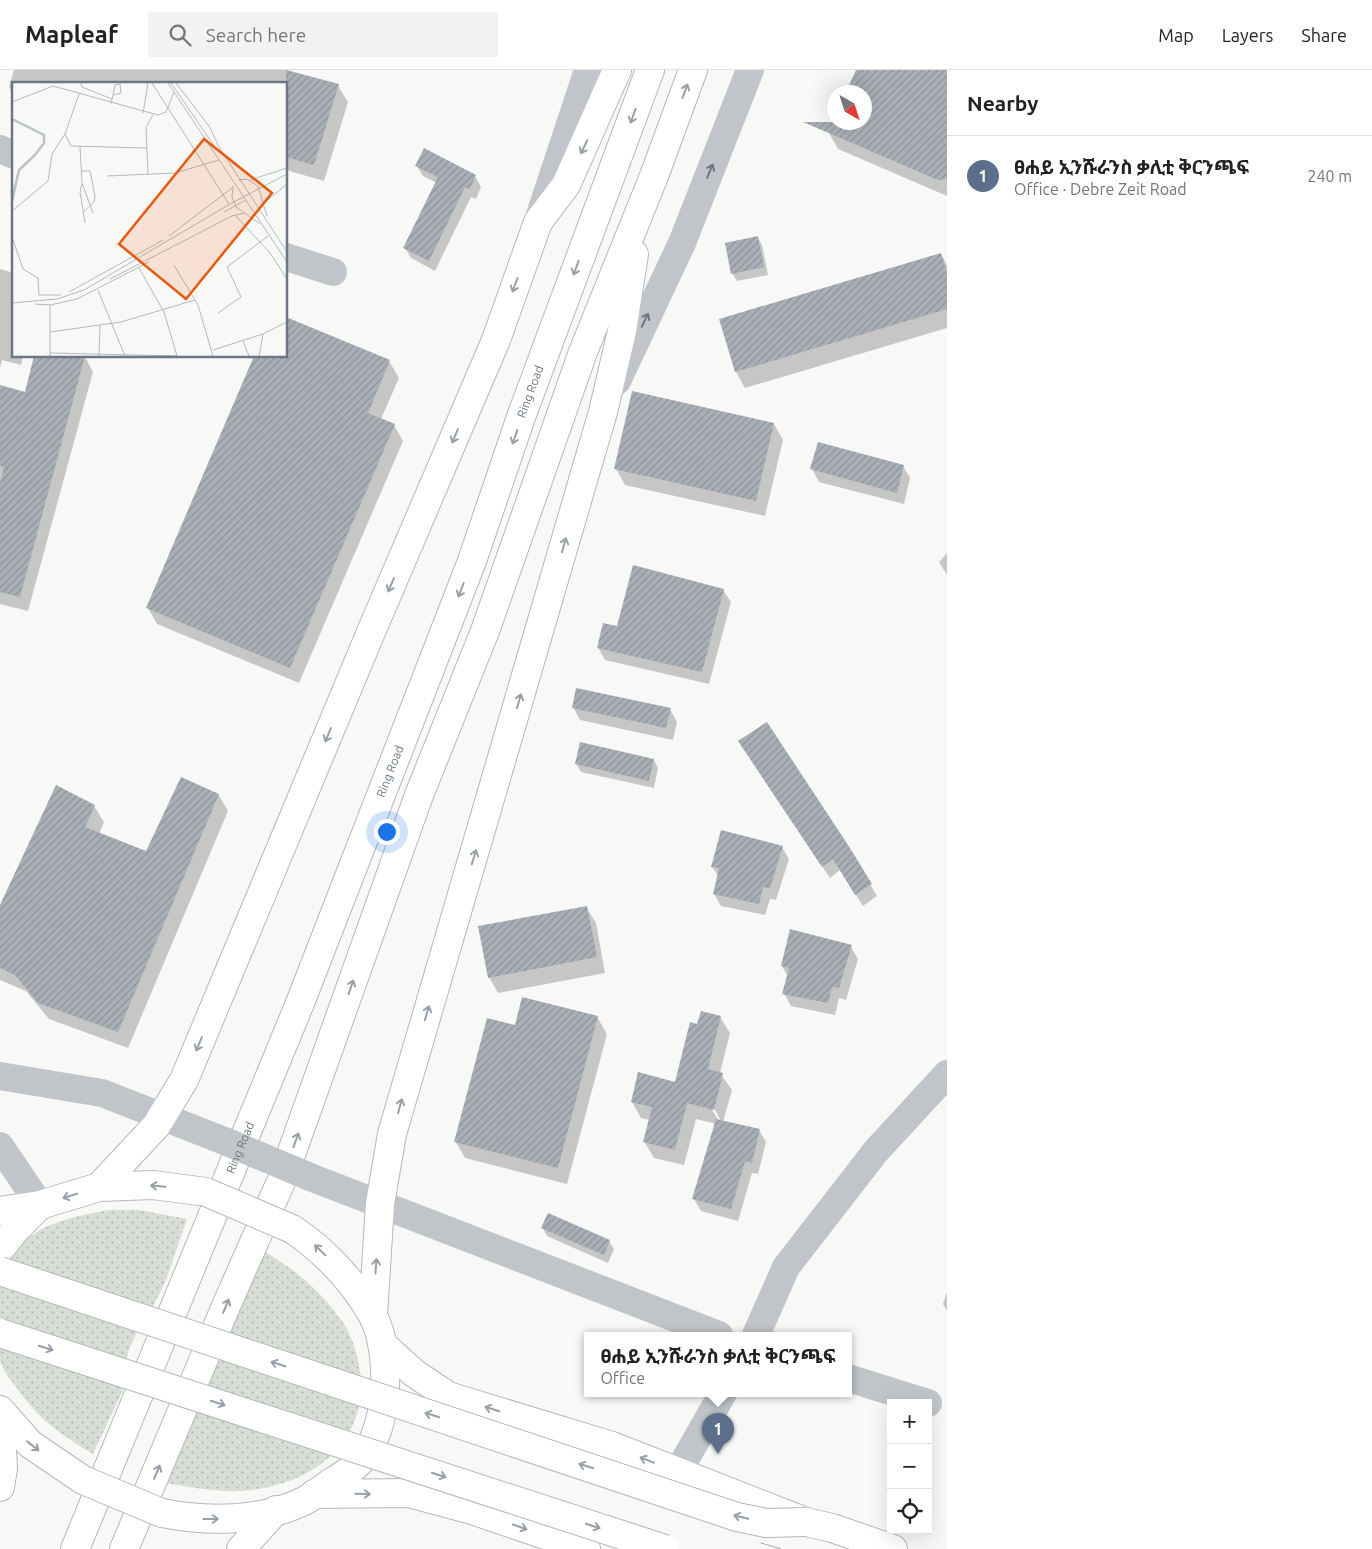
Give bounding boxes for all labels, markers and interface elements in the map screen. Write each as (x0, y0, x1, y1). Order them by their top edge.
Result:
search box (148, 12, 498, 57)
text: Mapleaf (25, 21, 118, 48)
icon: search (166, 21, 194, 49)
text: Search here (206, 24, 306, 46)
text: Map (1158, 25, 1194, 45)
text: Layers (1222, 25, 1273, 45)
text: Share (1301, 25, 1347, 45)
inset map (12, 82, 288, 358)
one-way arrow (681, 84, 690, 99)
north arrow (827, 85, 872, 130)
text: Nearby (967, 91, 1038, 115)
one-way arrow (628, 107, 637, 123)
one-way arrow (578, 139, 588, 154)
text: ፀሐይ ኢንሹራንስ ቃሊቲ ቅርንጫፍ (1014, 156, 1249, 178)
one-way arrow (706, 164, 716, 179)
text: 1 (978, 167, 988, 185)
text: 240 m (1307, 167, 1352, 185)
text: Office · Debre Zeit Road (1014, 180, 1187, 198)
one-way arrow (571, 260, 580, 275)
one-way arrow (510, 277, 519, 292)
one-way arrow (640, 313, 650, 328)
street label: Ring Road (514, 364, 546, 419)
one-way arrow (449, 428, 458, 443)
one-way arrow (509, 429, 519, 445)
one-way arrow (560, 538, 570, 554)
one-way arrow (385, 577, 395, 592)
one-way arrow (456, 582, 465, 598)
one-way arrow (515, 694, 524, 710)
one-way arrow (322, 727, 332, 742)
street label: Ring Road (374, 743, 406, 799)
your location (374, 819, 400, 845)
one-way arrow (469, 850, 479, 866)
one-way arrow (347, 980, 356, 995)
one-way arrow (422, 1005, 432, 1021)
one-way arrow (194, 1036, 203, 1051)
one-way arrow (396, 1099, 405, 1115)
street label: Ring Road (223, 1120, 256, 1175)
one-way arrow (292, 1133, 301, 1148)
one-way arrow (150, 1181, 166, 1191)
one-way arrow (62, 1192, 78, 1202)
one-way arrow (314, 1244, 326, 1257)
one-way arrow (372, 1259, 381, 1275)
one-way arrow (222, 1299, 232, 1314)
popup (584, 1332, 852, 1397)
one-way arrow (38, 1344, 54, 1353)
text: ፀሐይ ኢንሹራንስ ቃሊቲ ቅርንጫፍ (600, 1345, 836, 1367)
one-way arrow (270, 1358, 286, 1368)
text: Office (600, 1369, 645, 1387)
one-way arrow (209, 1399, 225, 1409)
map controls (887, 1399, 932, 1534)
button: + (887, 1399, 932, 1444)
one-way arrow (485, 1404, 501, 1414)
one-way arrow (425, 1410, 441, 1419)
pin: 1 (702, 1413, 734, 1454)
one-way arrow (27, 1440, 40, 1451)
button: − (887, 1444, 932, 1489)
one-way arrow (640, 1455, 655, 1464)
one-way arrow (579, 1461, 595, 1471)
one-way arrow (152, 1465, 162, 1480)
one-way arrow (430, 1471, 446, 1481)
button: locate (887, 1489, 932, 1534)
one-way arrow (355, 1490, 371, 1499)
one-way arrow (733, 1512, 749, 1521)
one-way arrow (202, 1514, 218, 1524)
one-way arrow (585, 1521, 601, 1531)
one-way arrow (512, 1523, 528, 1532)

